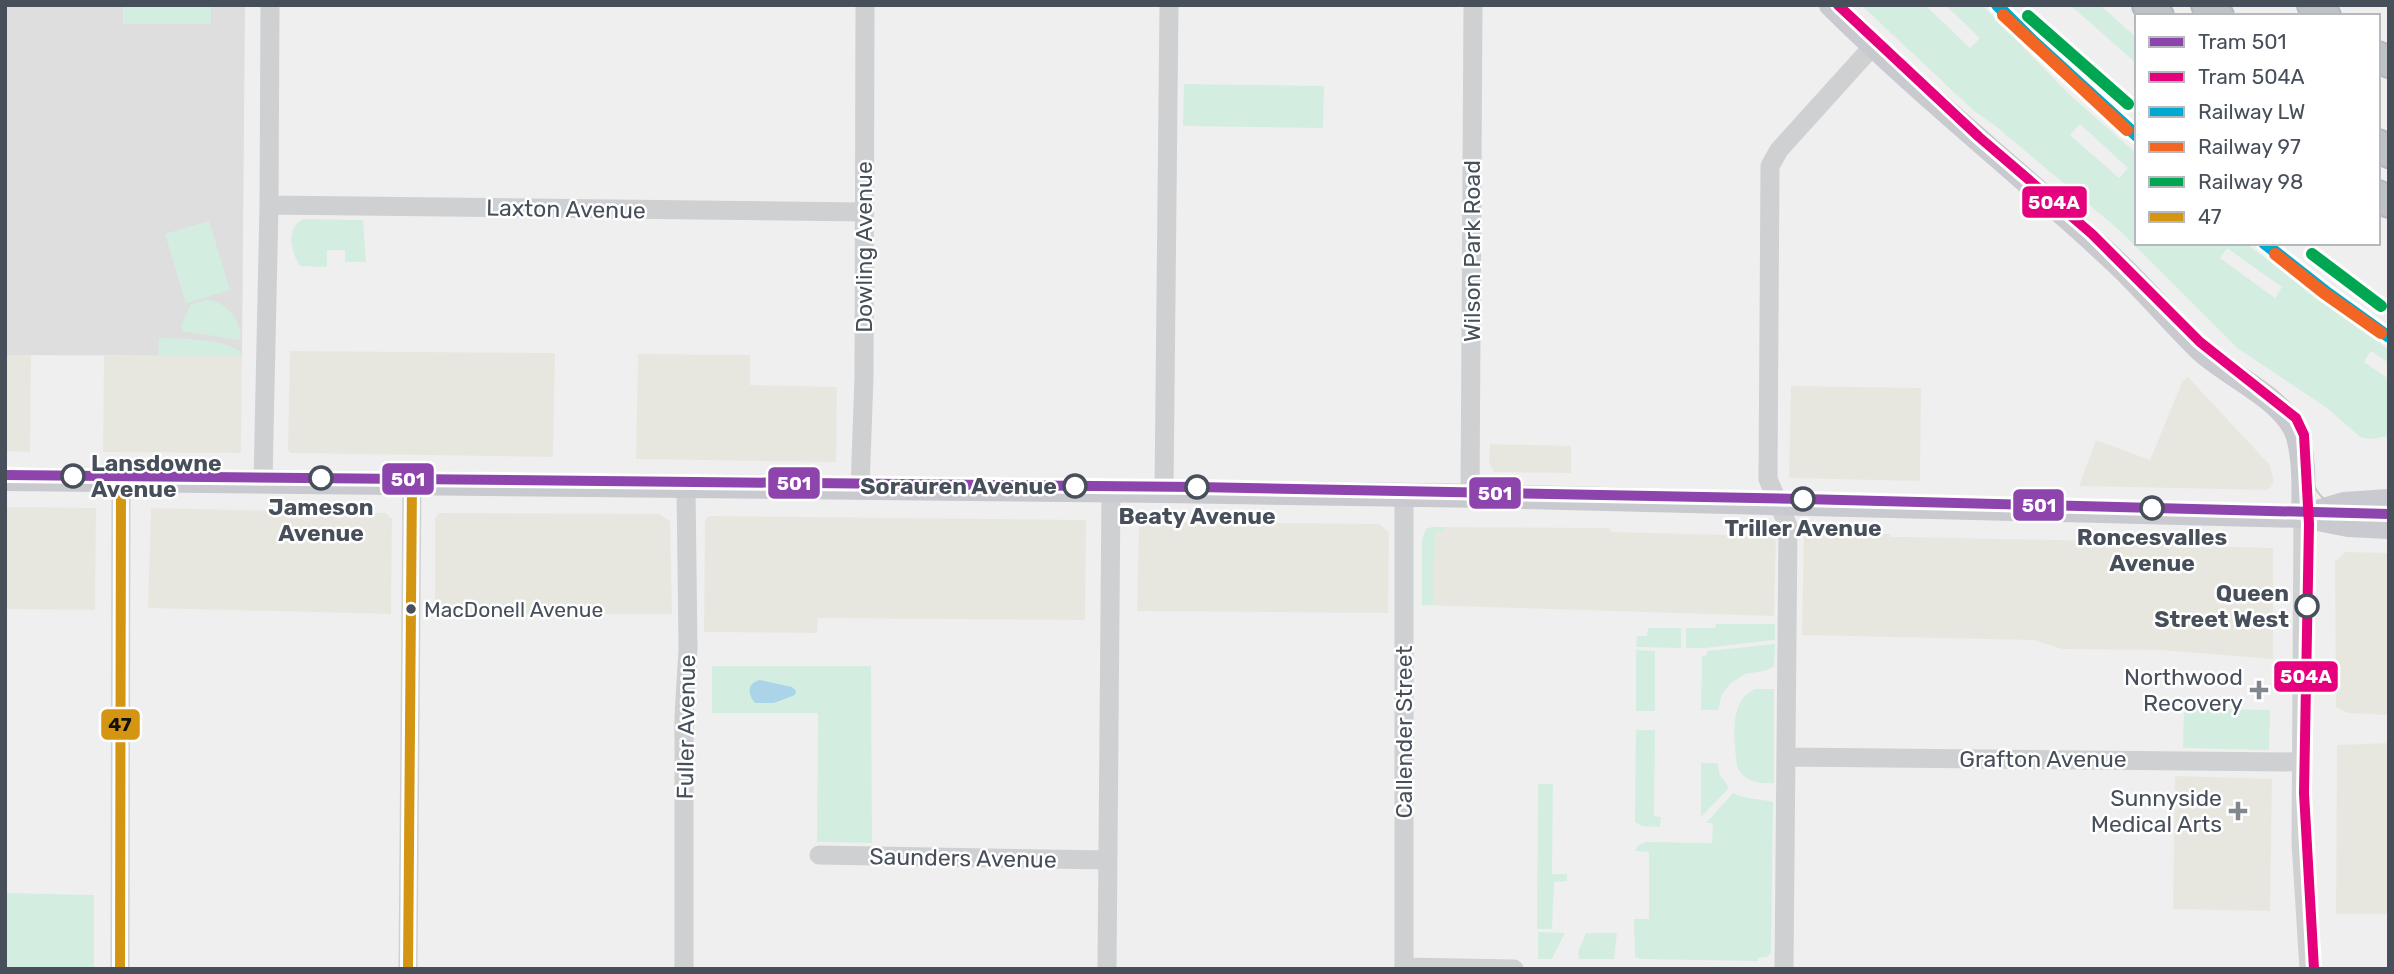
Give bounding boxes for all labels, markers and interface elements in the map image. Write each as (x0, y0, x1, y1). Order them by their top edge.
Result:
legend (2135, 14, 2380, 245)
text: Tram 501 (2198, 29, 2286, 54)
text: Tram 504A (2198, 64, 2305, 89)
text: Railway LW (2198, 99, 2305, 124)
text: Railway 97 (2198, 134, 2301, 159)
street label: Wilson Park Road (1458, 160, 1486, 342)
street label: Dowling Avenue (850, 161, 878, 333)
text: Railway 98 (2198, 169, 2303, 194)
line badge: 504A (2021, 185, 2088, 219)
text: 504A (2028, 191, 2080, 214)
street label: Laxton Avenue (486, 194, 646, 224)
text: 47 (2198, 204, 2222, 229)
place label: Lansdowne Avenue (91, 449, 222, 503)
line badge: 501 (381, 462, 435, 496)
marker: Lansdowne Avenue (61, 464, 85, 488)
marker: Jameson Avenue (309, 466, 333, 490)
line badge: 501 (767, 466, 821, 500)
text: 501 (391, 468, 425, 491)
text: 501 (777, 472, 811, 495)
place label: Sorauren Avenue (860, 472, 1057, 500)
marker: Sorauren Avenue (1063, 474, 1087, 498)
marker: Beaty Avenue (1185, 475, 1209, 499)
line badge: 501 (1468, 476, 1522, 510)
text: 501 (1478, 482, 1512, 505)
marker: Triller Avenue (1791, 487, 1815, 511)
line badge: 501 (2012, 488, 2065, 522)
place label: Jameson Avenue (268, 493, 374, 547)
text: 501 (2022, 494, 2056, 517)
marker: Roncesvalles Avenue (2140, 496, 2164, 520)
place label: Beaty Avenue (1118, 502, 1276, 530)
place label: Triller Avenue (1724, 514, 1882, 542)
place label: Roncesvalles Avenue (2077, 523, 2227, 577)
place label: Queen Street West (2154, 579, 2289, 633)
marker: Queen Street West (2295, 594, 2319, 618)
place label: MacDonell Avenue (424, 597, 603, 622)
marker: MacDonell Avenue (404, 602, 418, 616)
street label: Callender Street (1390, 646, 1418, 818)
street label: Fuller Avenue (671, 654, 701, 800)
line badge: 504A (2273, 660, 2339, 693)
place label: Northwood Recovery (2124, 663, 2243, 717)
text: 504A (2280, 665, 2332, 688)
marker: Northwood Recovery (2249, 680, 2269, 700)
line badge: 47 (100, 708, 141, 741)
text: 47 (108, 713, 132, 736)
street label: Grafton Avenue (1959, 745, 2127, 773)
place label: Sunnyside Medical Arts (2091, 784, 2222, 838)
marker: Sunnyside Medical Arts (2228, 801, 2248, 821)
street label: Saunders Avenue (869, 842, 1057, 874)

